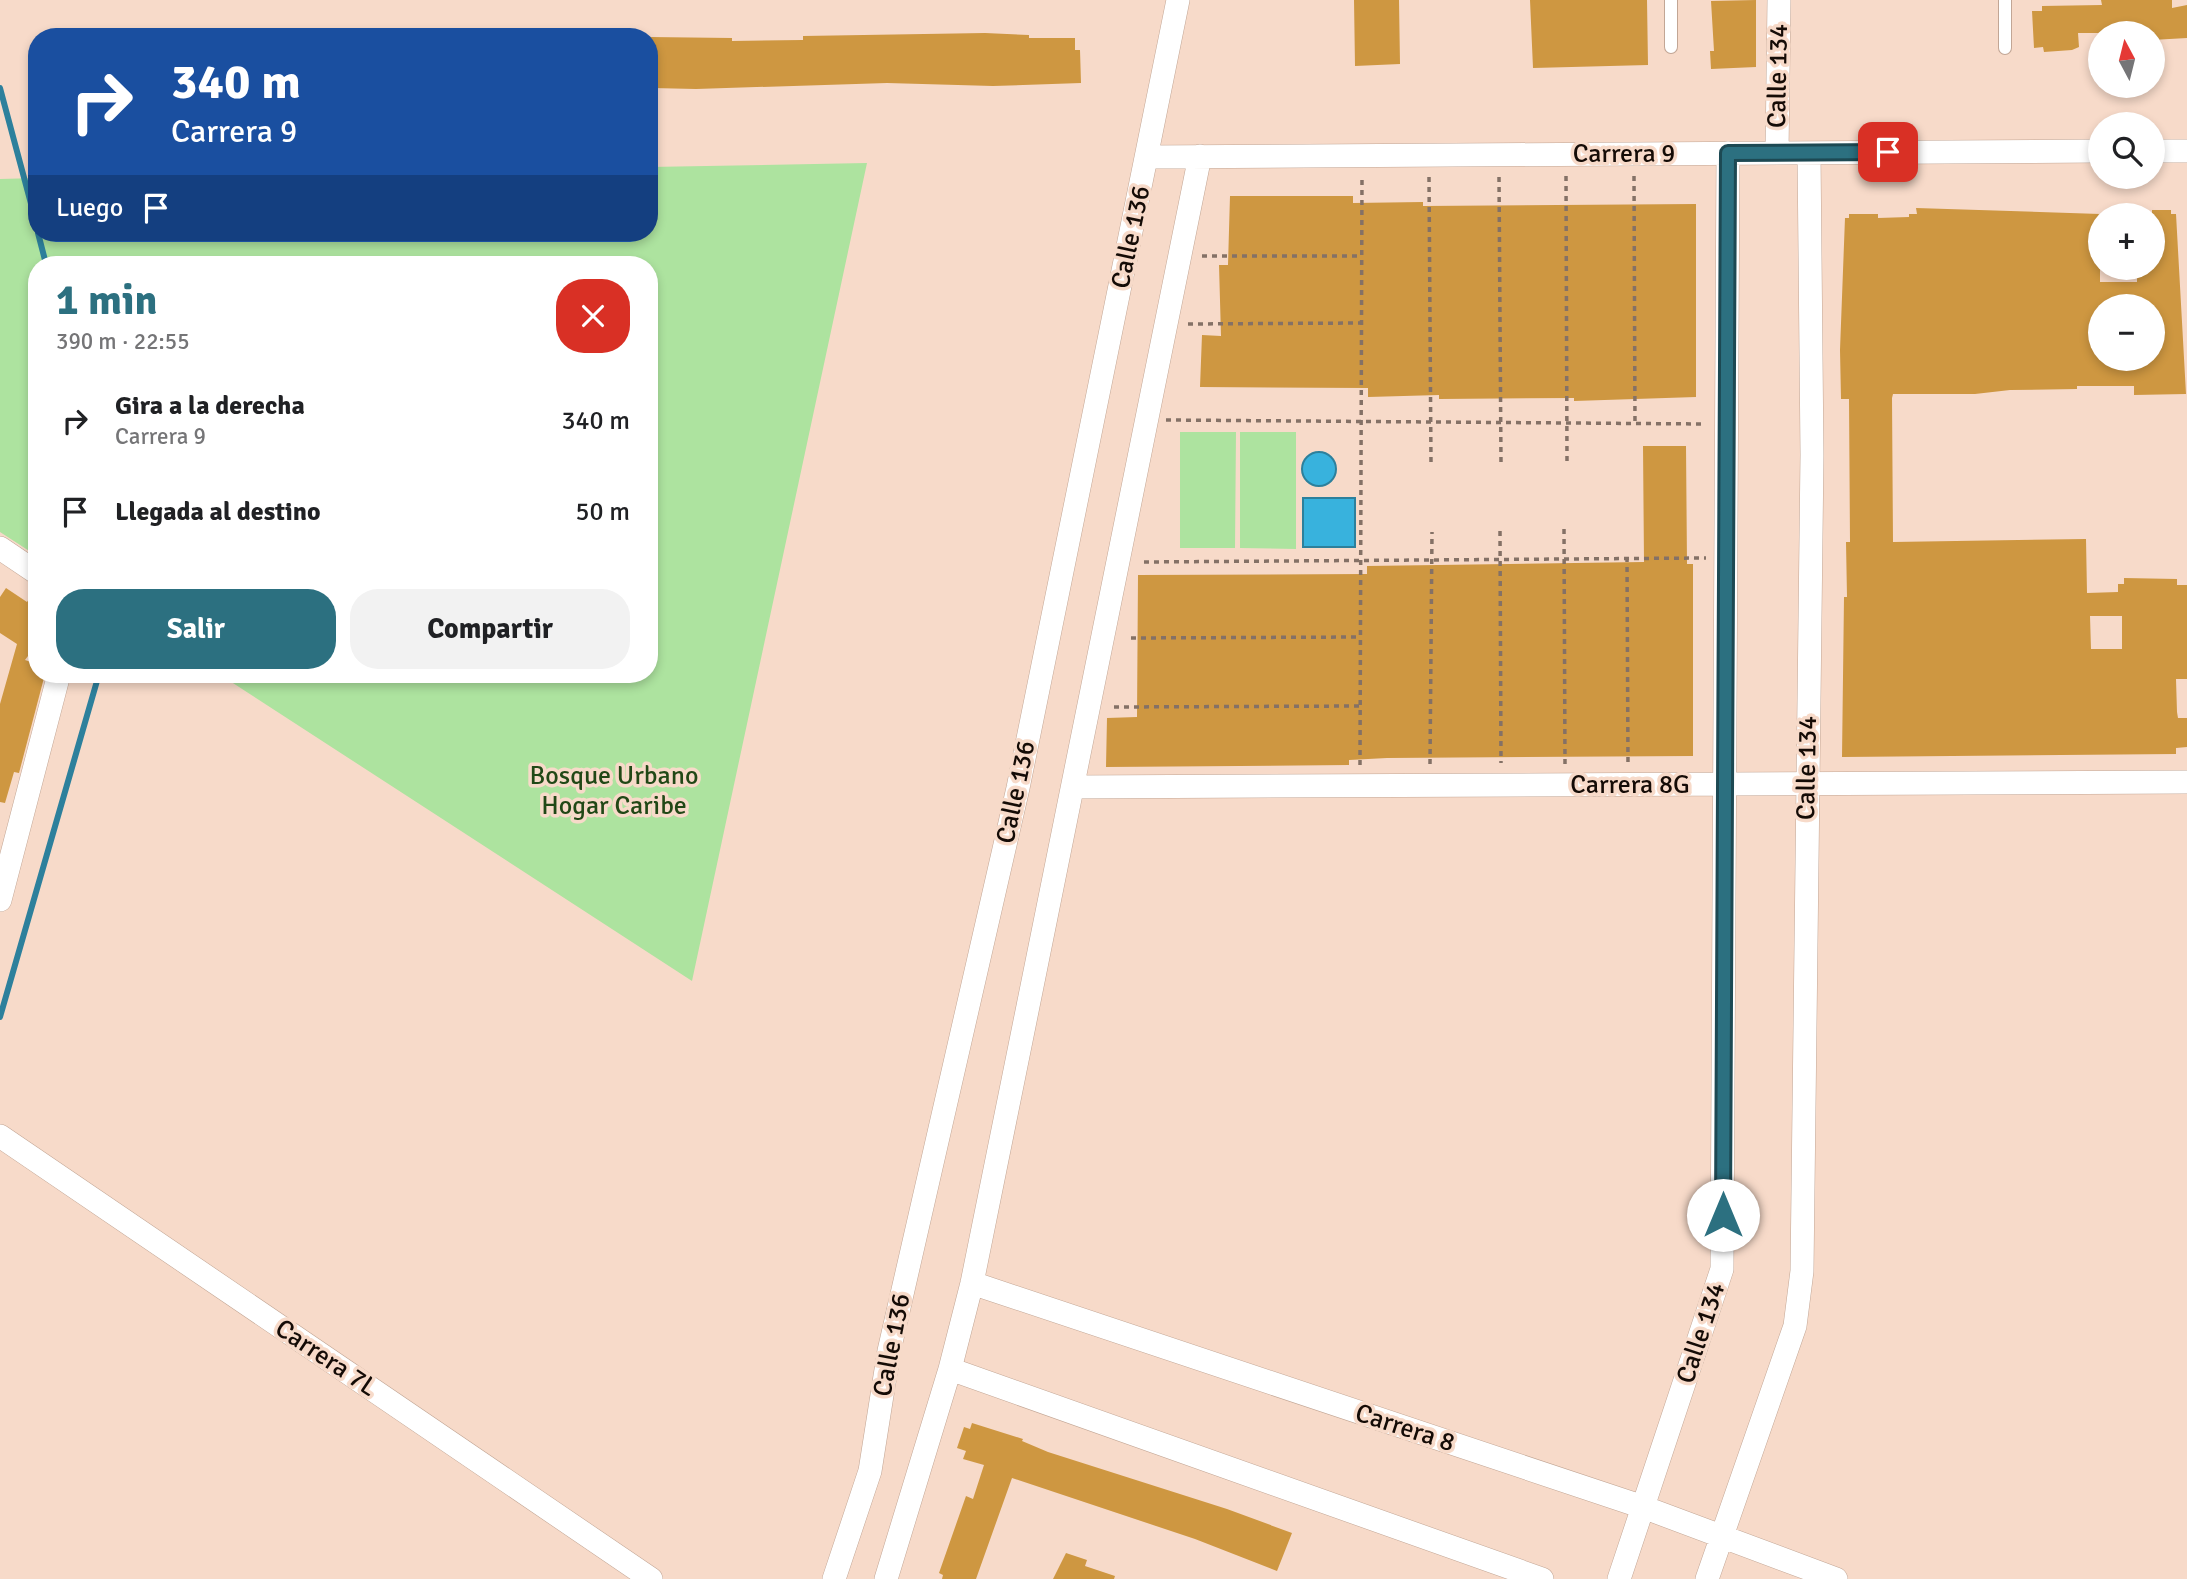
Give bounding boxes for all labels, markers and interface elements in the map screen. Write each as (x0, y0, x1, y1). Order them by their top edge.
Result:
north arrow (2088, 21, 2165, 98)
map controls (2088, 21, 2165, 371)
street label: Calle 134 (1761, 24, 1795, 128)
text: 340 m (171, 52, 301, 112)
icon: right (56, 56, 147, 147)
text: Carrera 9 (171, 112, 297, 151)
button: search (2088, 112, 2165, 189)
pin (1858, 122, 1918, 182)
icon: arrive (1869, 133, 1907, 171)
street label: Carrera 9 (1573, 138, 1675, 170)
street label: Calle 136 (1105, 183, 1157, 291)
icon: arrive (137, 189, 175, 227)
text: Luego (56, 192, 123, 224)
button: + (2088, 203, 2165, 280)
text: 1 min (56, 275, 157, 326)
button: close (556, 279, 630, 353)
button: − (2088, 294, 2165, 371)
text: 390 m · 22:55 (56, 327, 190, 356)
text: Gira a la derecha (115, 390, 305, 422)
icon: right (56, 402, 94, 440)
text: 340 m (561, 405, 630, 437)
text: Carrera 9 (115, 422, 206, 451)
icon: arrive (56, 493, 94, 531)
text: Llegada al destino (115, 496, 321, 528)
text: 50 m (575, 496, 630, 528)
button: Salir (56, 589, 336, 669)
button: Compartir (350, 589, 630, 669)
street label: Calle 134 (1790, 716, 1824, 820)
street label: Calle 136 (990, 738, 1042, 846)
park label: Bosque Urbano Hogar Caribe (530, 760, 698, 822)
street label: Carrera 8G (1570, 769, 1690, 801)
position arrow (1686, 1178, 1760, 1252)
street label: Calle 134 (1670, 1278, 1732, 1388)
street label: Calle 136 (866, 1291, 918, 1399)
street label: Carrera 7L (269, 1312, 383, 1404)
street label: Carrera 8 (1351, 1397, 1459, 1459)

